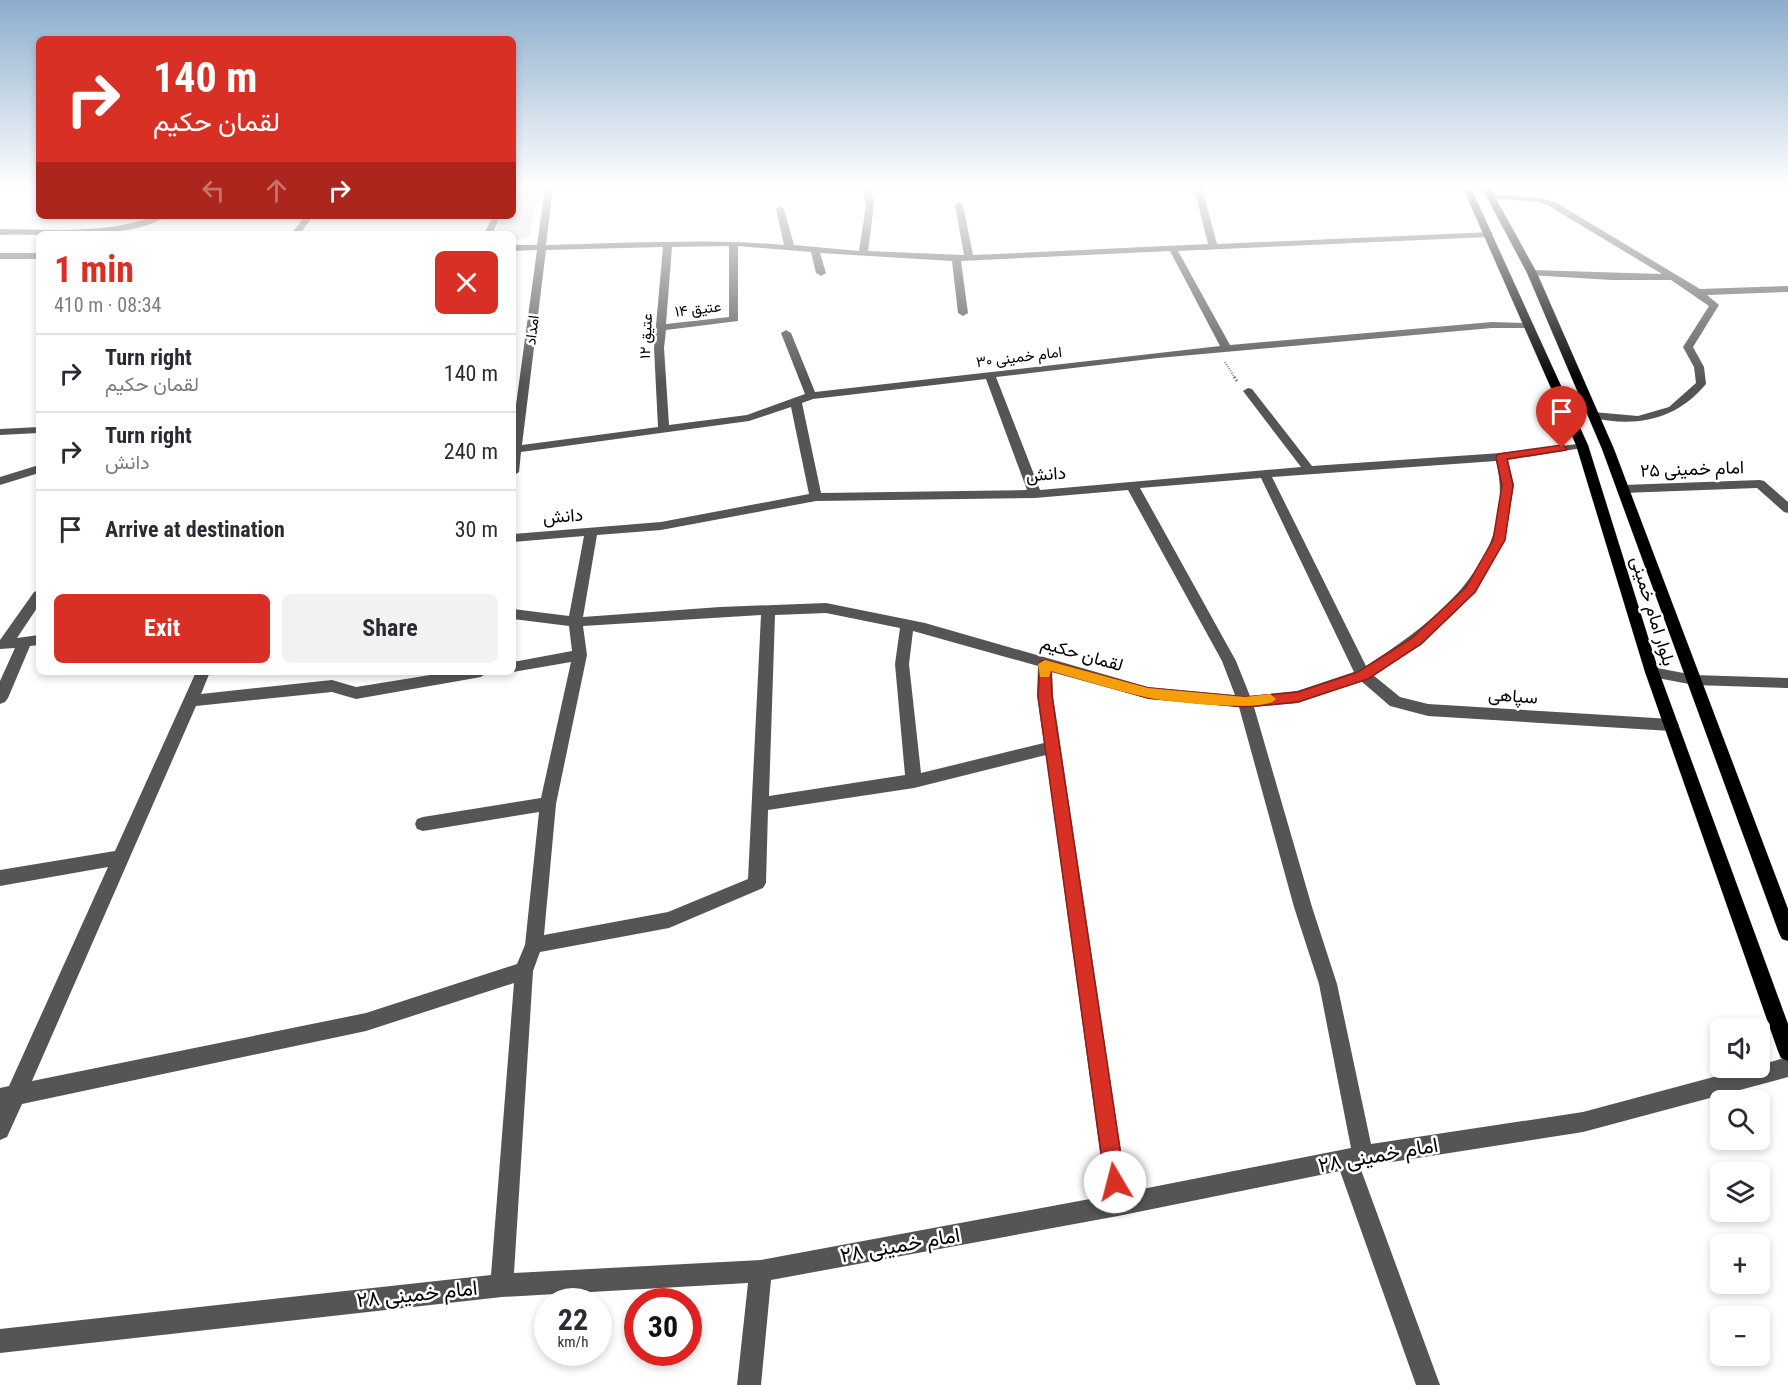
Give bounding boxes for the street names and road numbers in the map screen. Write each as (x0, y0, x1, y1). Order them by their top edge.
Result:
street label: عتیق ۱۴ (674, 297, 723, 322)
street label: عتیق ۱۲ (636, 312, 657, 359)
street label: امداد (521, 314, 543, 346)
street label: امام خمینی ۳۰ (975, 343, 1063, 372)
street label: امام خمینی ۲۵ (1640, 456, 1744, 483)
street label: دانش (1025, 462, 1067, 486)
street label: دانش (542, 504, 584, 528)
street label: بلوار امام خمینی (1625, 554, 1680, 669)
street label: لقمان حکیم (1038, 632, 1126, 677)
street label: سپاهی (1487, 683, 1539, 710)
street label: امام خمینی ۲۸ (1316, 1133, 1440, 1179)
street label: امام خمینی ۲۸ (838, 1223, 962, 1269)
street label: امام خمینی ۲۸ (355, 1276, 479, 1314)

